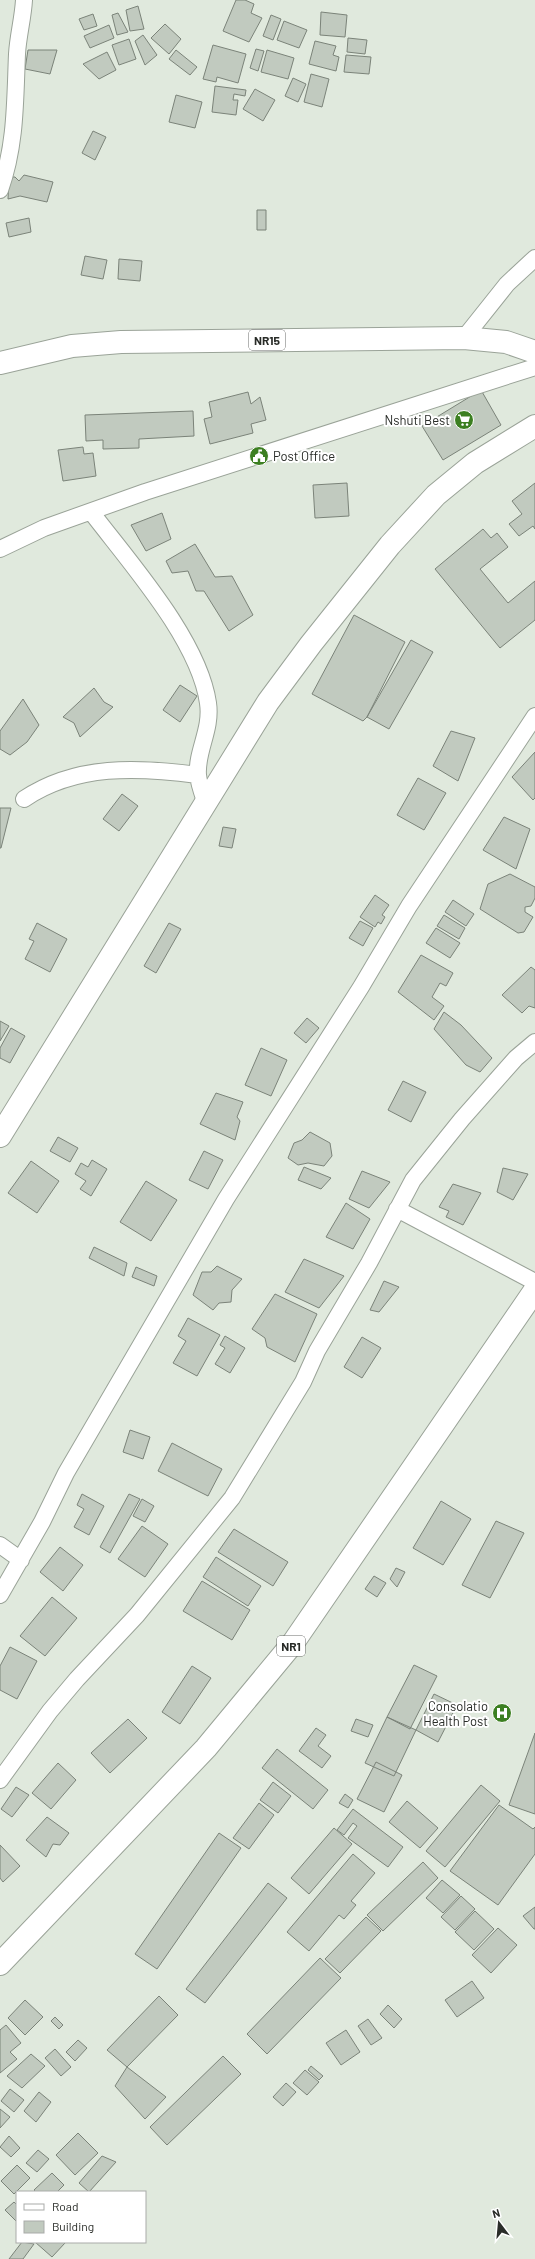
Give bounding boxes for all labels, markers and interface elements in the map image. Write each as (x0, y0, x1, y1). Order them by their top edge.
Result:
road number: NR15 (249, 330, 285, 350)
supermarket icon: Nshuti Best (453, 409, 475, 431)
place label: Nshuti Best (384, 412, 450, 428)
public building icon: Post Office (248, 445, 270, 467)
place label: Post Office (273, 448, 335, 464)
road number: NR1 (277, 1636, 305, 1656)
place label: Consolatio Health Post (423, 1698, 488, 1729)
hospital icon: Consolatio Health Post (491, 1702, 513, 1724)
legend (16, 2191, 146, 2243)
text: Road (52, 2199, 79, 2213)
north arrow (479, 2203, 519, 2243)
text: N (491, 2206, 501, 2220)
text: Building (52, 2219, 94, 2233)

